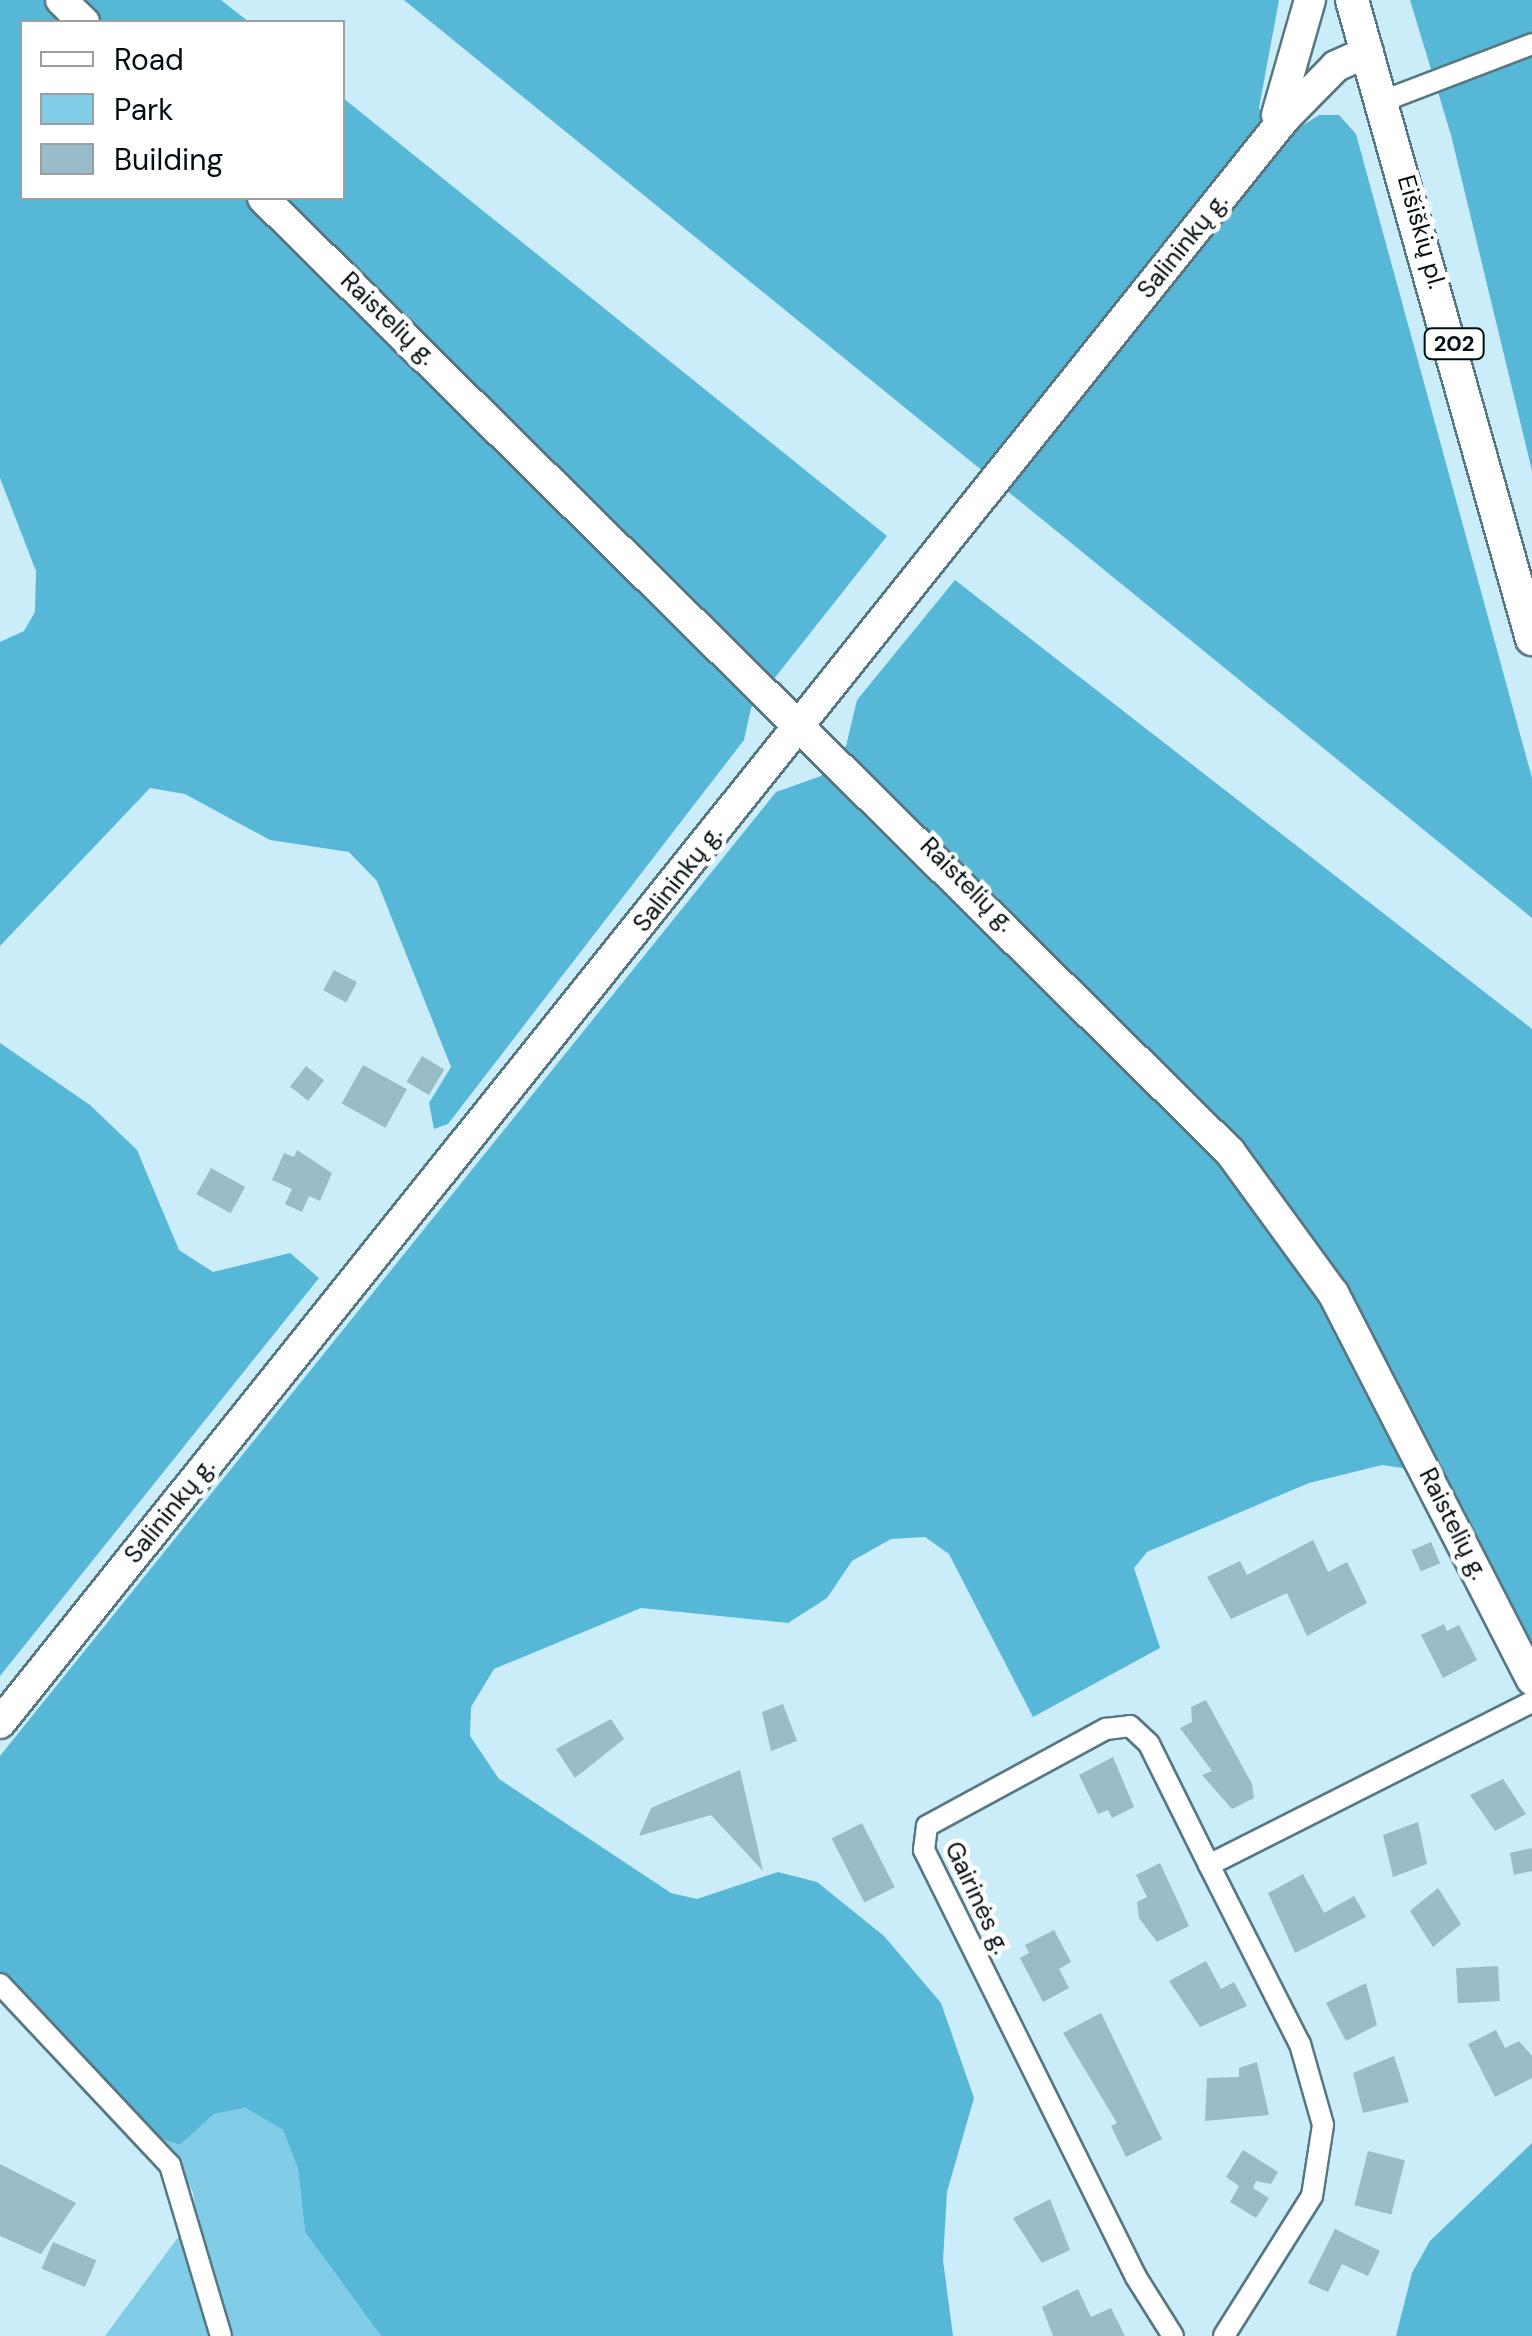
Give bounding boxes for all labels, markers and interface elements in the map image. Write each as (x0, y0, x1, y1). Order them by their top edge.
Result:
legend (20, 20, 345, 200)
text: Road (114, 40, 184, 79)
text: Park (114, 90, 173, 129)
text: Building (114, 140, 223, 179)
street label: Eišiškių pl. (1390, 172, 1452, 292)
street label: Salininkų g. (1131, 187, 1235, 305)
street label: Raistelių g. (334, 266, 442, 372)
road number: 202 (1422, 327, 1486, 361)
street label: Salininkų g. (627, 820, 729, 938)
street label: Raistelių g. (914, 832, 1020, 938)
street label: Salininkų g. (118, 1452, 222, 1570)
street label: Raistelių g. (1412, 1463, 1494, 1585)
street label: Gairinės g. (938, 1837, 1016, 1959)

